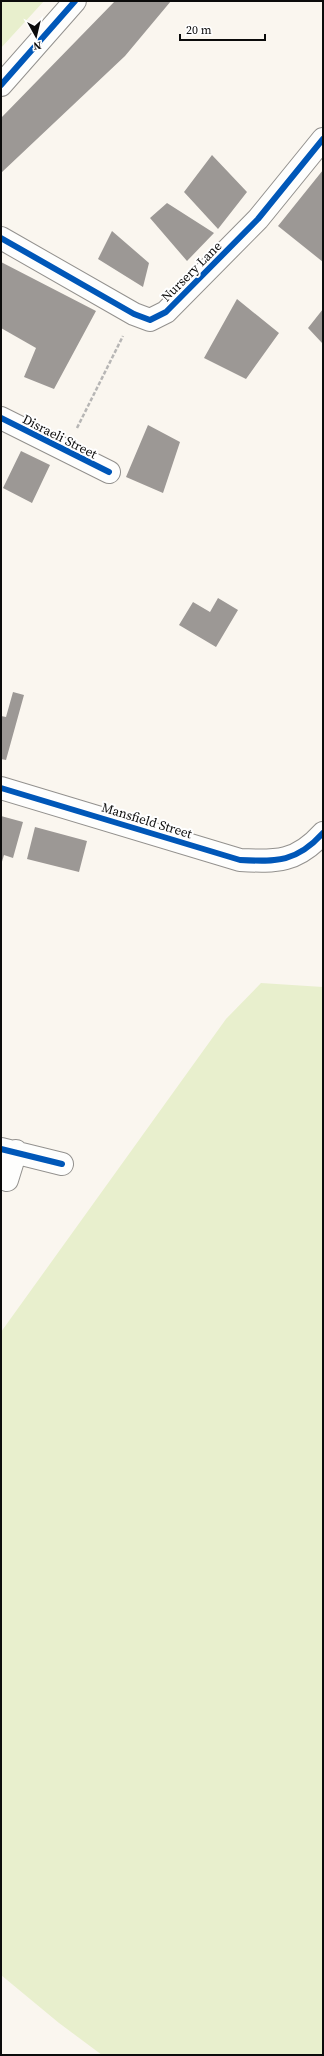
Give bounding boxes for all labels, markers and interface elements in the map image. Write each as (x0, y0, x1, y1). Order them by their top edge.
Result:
north arrow (16, 16, 56, 56)
scale bar (180, 16, 265, 42)
text: 20 m (186, 22, 212, 38)
text: N (32, 37, 42, 53)
street label: Nursery Lane (158, 237, 225, 305)
street label: Disraeli Street (20, 410, 101, 463)
street label: Mansfield Street (100, 799, 195, 843)

